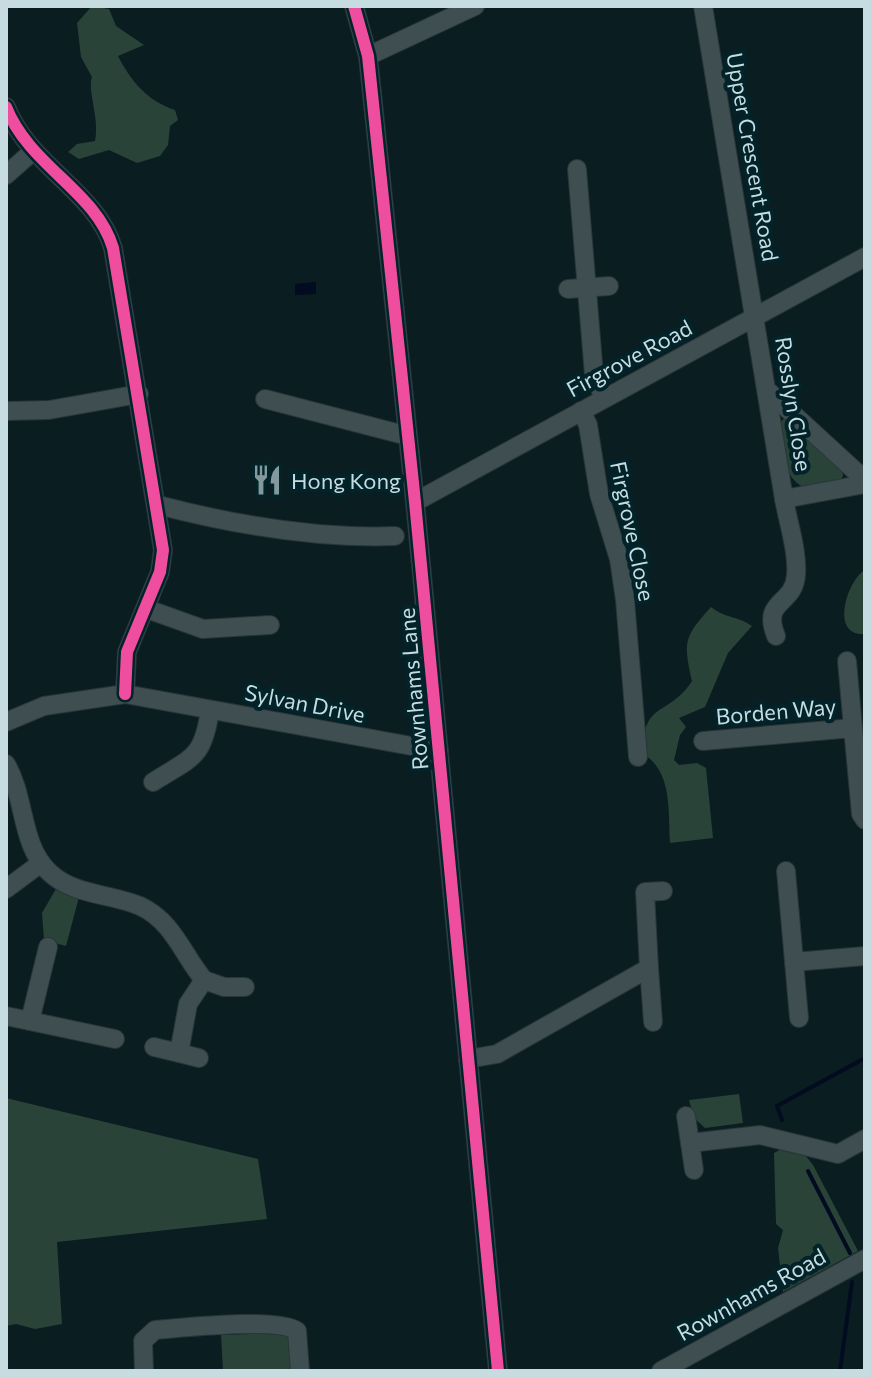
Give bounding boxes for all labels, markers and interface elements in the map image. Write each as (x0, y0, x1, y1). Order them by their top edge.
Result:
street label: Upper Crescent Road (721, 51, 785, 263)
street label: Firgrove Road (562, 314, 696, 402)
street label: Rosslyn Close (770, 335, 818, 473)
street label: Firgrove Close (605, 459, 661, 603)
restaurant icon: Hong Kong (250, 463, 284, 497)
place label: Hong Kong (291, 467, 401, 494)
street label: Rownhams Lane (392, 607, 434, 771)
street label: Sylvan Drive (243, 678, 367, 728)
street label: Borden Way (715, 692, 837, 730)
street label: Rownhams Road (672, 1242, 830, 1346)

